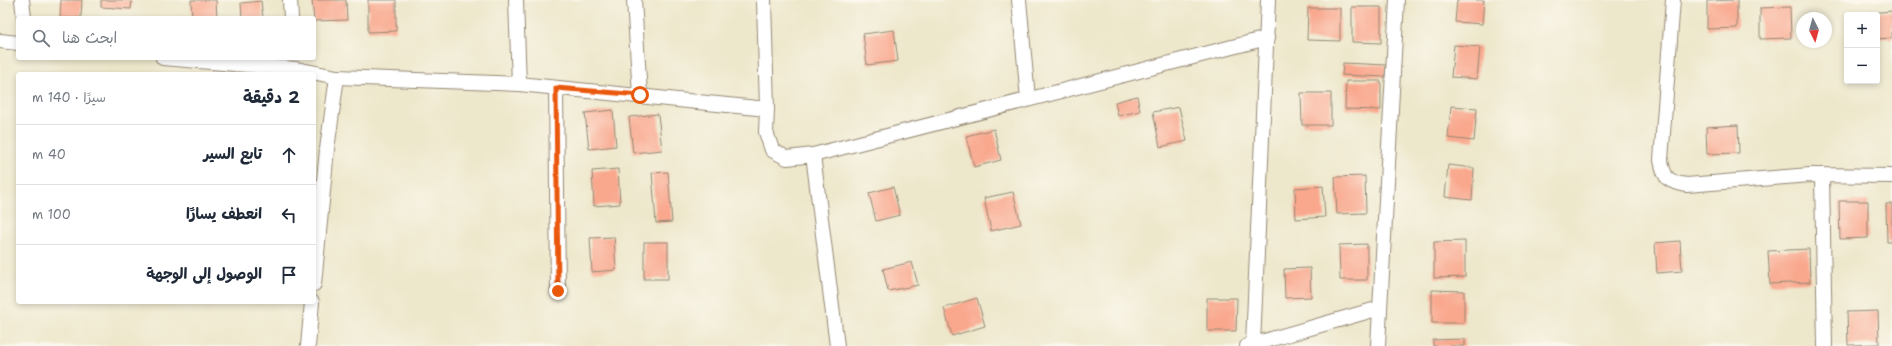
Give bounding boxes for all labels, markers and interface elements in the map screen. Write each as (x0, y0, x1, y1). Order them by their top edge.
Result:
north arrow (1796, 12, 1832, 48)
map controls (1844, 12, 1880, 84)
button: + (1844, 12, 1880, 48)
search box (16, 16, 316, 60)
icon: search (30, 27, 52, 49)
text: ابحث هنا (62, 28, 117, 48)
button: − (1844, 48, 1880, 84)
text: 2 دقيقة (243, 86, 300, 108)
route start (631, 86, 649, 104)
text: سيرًا · 140 m (32, 89, 106, 106)
text: تابع السير (203, 144, 262, 164)
icon: ahead (278, 144, 300, 166)
text: 40 m (32, 146, 66, 163)
text: انعطف يسارًا (186, 204, 262, 224)
icon: left (278, 204, 300, 226)
text: 100 m (32, 206, 71, 223)
text: الوصول إلى الوجهة (146, 264, 262, 284)
icon: arrive (278, 264, 300, 286)
route end (549, 282, 567, 300)

